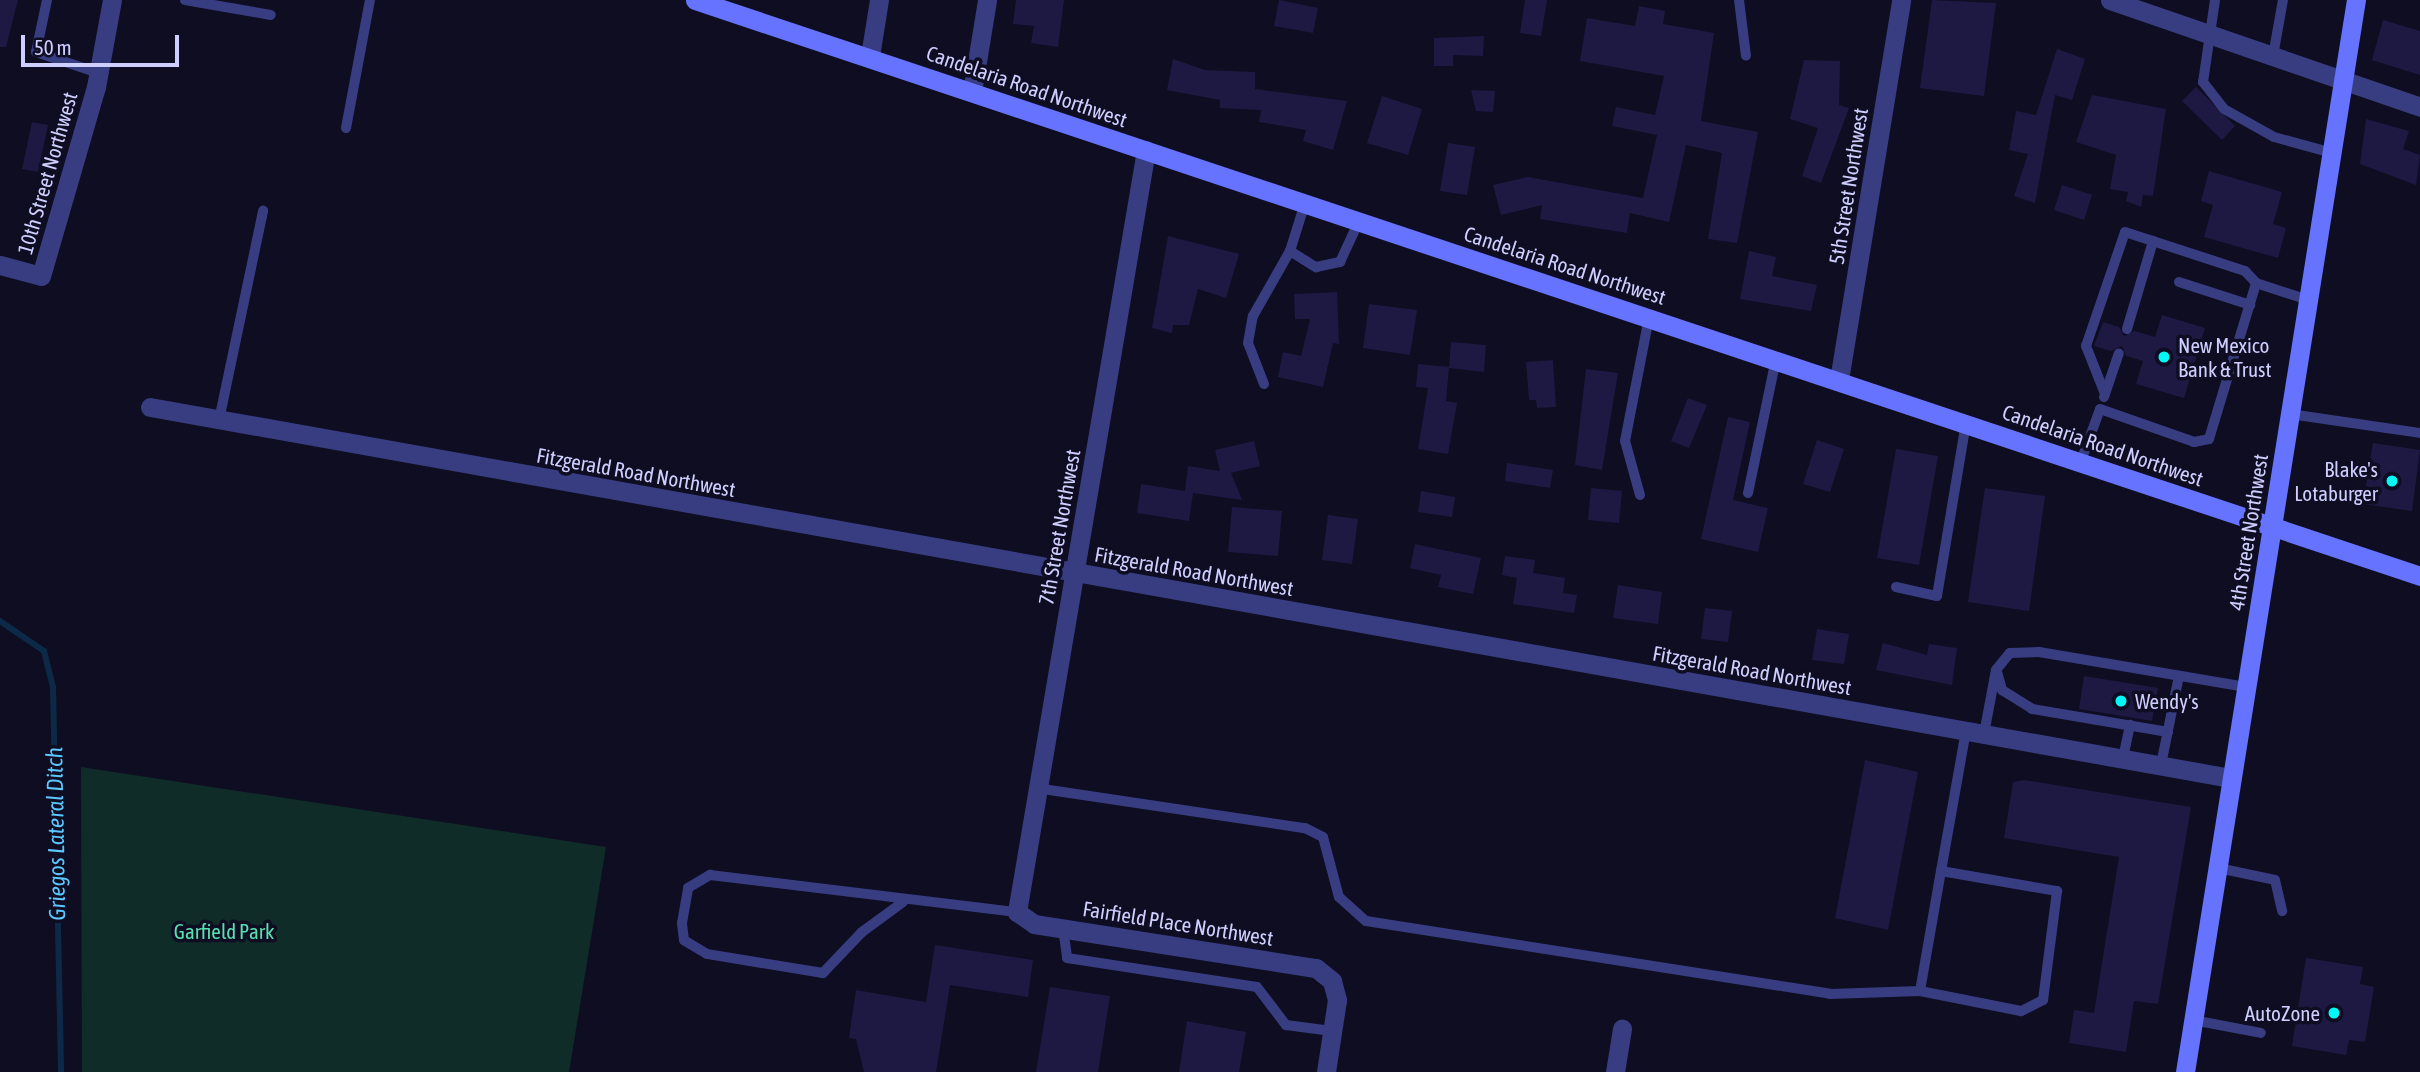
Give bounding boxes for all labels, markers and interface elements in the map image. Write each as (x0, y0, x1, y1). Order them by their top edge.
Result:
scale bar (24, 21, 182, 65)
text: 50 m (34, 35, 72, 59)
street label: Candelaria Road Northwest (923, 40, 1131, 132)
street label: 10th Street Northwest (12, 89, 82, 257)
street label: 5th Street Northwest (1823, 106, 1873, 266)
street label: Candelaria Road Northwest (1461, 220, 1669, 310)
place label: New Mexico Bank & Trust (2178, 332, 2272, 382)
marker: New Mexico Bank & Trust (2156, 349, 2172, 365)
street label: Candelaria Road Northwest (1999, 399, 2207, 491)
street label: Fitzgerald Road Northwest (535, 442, 737, 502)
street label: 7th Street Northwest (1033, 447, 1085, 607)
street label: 4th Street Northwest (2223, 452, 2273, 612)
place label: Blake's Lotaburger (2294, 456, 2378, 506)
marker: Blake's Lotaburger (2384, 473, 2400, 489)
street label: Fitzgerald Road Northwest (1093, 541, 1295, 601)
street label: Fitzgerald Road Northwest (1651, 640, 1853, 700)
place label: Wendy's (2135, 688, 2199, 714)
marker: Wendy's (2113, 693, 2129, 709)
water label: Griegos Lateral Ditch (41, 747, 71, 921)
street label: Fairfield Place Northwest (1081, 895, 1275, 951)
park label: Garfield Park (174, 918, 274, 944)
place label: AutoZone (2245, 1000, 2320, 1026)
marker: AutoZone (2326, 1005, 2342, 1021)

